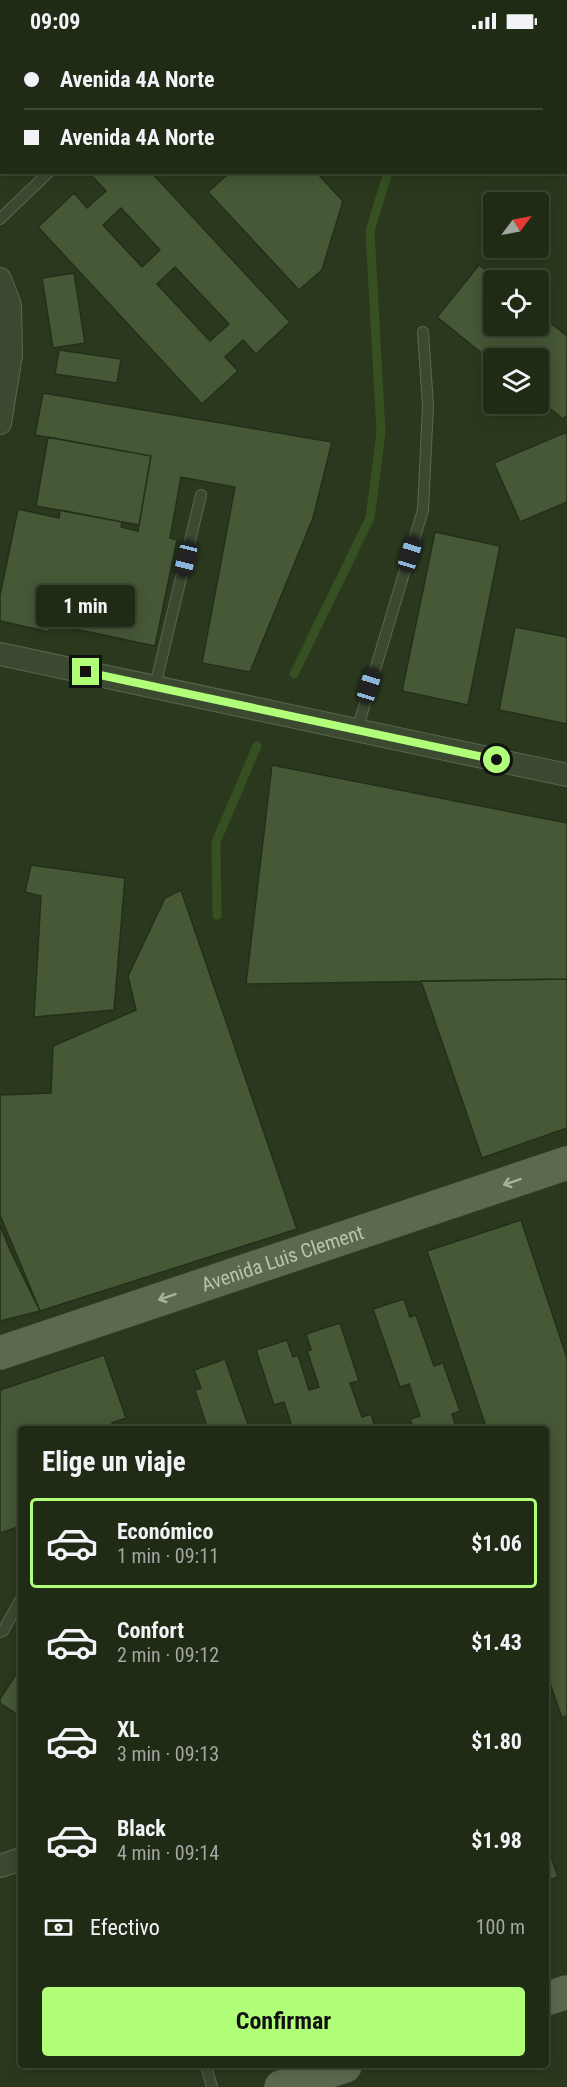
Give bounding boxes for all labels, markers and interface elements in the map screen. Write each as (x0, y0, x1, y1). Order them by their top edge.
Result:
text: 09:09 (30, 9, 81, 34)
text: Avenida 4A Norte (60, 67, 214, 92)
text: Avenida 4A Norte (60, 125, 214, 150)
north arrow (483, 192, 549, 258)
map controls (483, 192, 549, 414)
button: locate (483, 270, 549, 336)
button: layers (483, 348, 549, 414)
car (396, 534, 424, 574)
car (173, 539, 199, 579)
callout: 1 min (36, 585, 136, 627)
text: 1 min (63, 594, 108, 618)
route end (72, 658, 99, 685)
car (355, 666, 383, 706)
route start (483, 746, 510, 773)
one-way arrow (502, 1177, 521, 1188)
street label: Avenida Luis Clement (198, 1220, 367, 1297)
one-way arrow (158, 1292, 177, 1303)
text: Elige un viaje (42, 1446, 186, 1478)
icon: car (45, 1516, 99, 1570)
text: Económico (117, 1519, 213, 1544)
text: $1.06 (471, 1531, 522, 1556)
text: 1 min · 09:11 (117, 1544, 219, 1568)
icon: car (45, 1615, 99, 1669)
text: Confort (117, 1618, 184, 1643)
text: $1.43 (471, 1630, 522, 1655)
text: 2 min · 09:12 (117, 1643, 219, 1667)
icon: car (45, 1714, 99, 1768)
text: XL (117, 1717, 140, 1742)
text: $1.80 (471, 1729, 522, 1754)
text: 3 min · 09:13 (117, 1742, 219, 1766)
icon: car (45, 1813, 99, 1867)
text: Black (117, 1816, 166, 1841)
text: $1.98 (471, 1828, 522, 1853)
text: 4 min · 09:14 (117, 1841, 219, 1865)
icon: cash (42, 1911, 75, 1944)
text: Efectivo (90, 1915, 160, 1940)
text: 100 m (476, 1915, 525, 1939)
button: Confirmar (42, 1987, 525, 2056)

